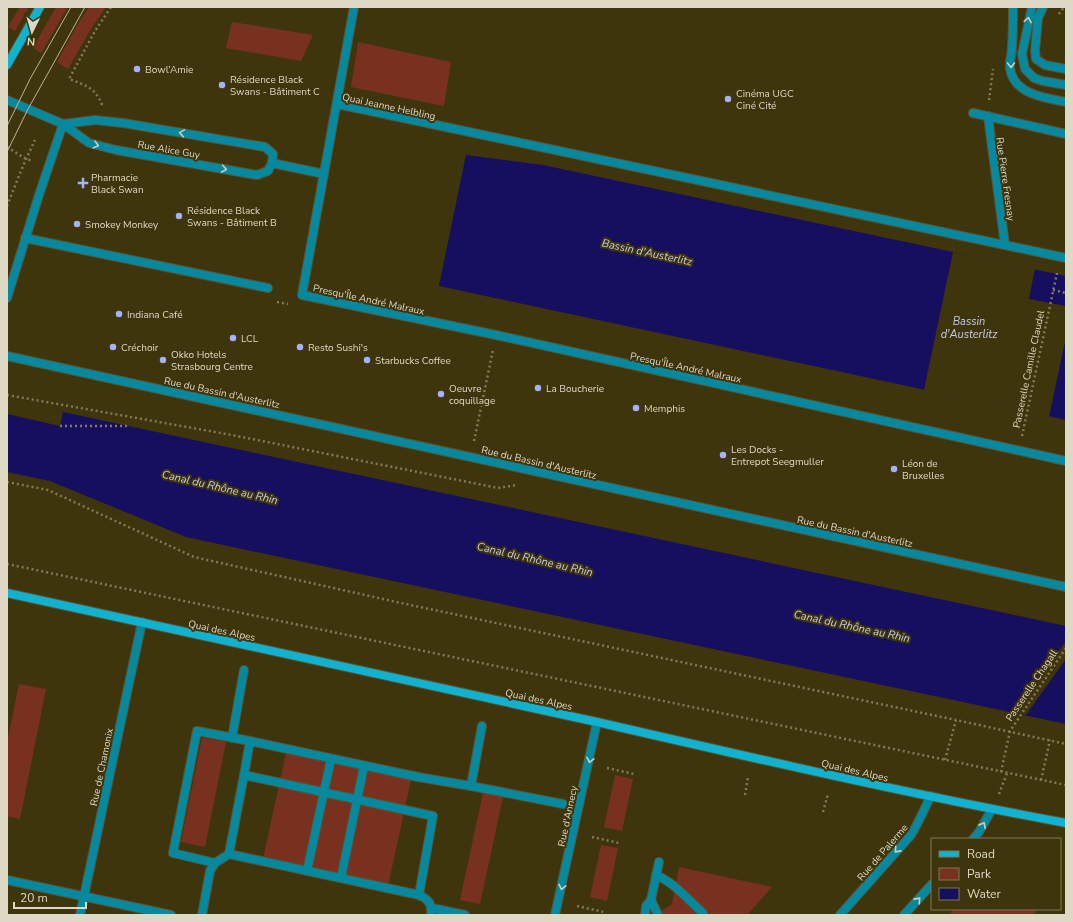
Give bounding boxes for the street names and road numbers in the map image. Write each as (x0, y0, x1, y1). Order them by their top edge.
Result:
street label: Quai Jeanne Helbling (341, 90, 437, 124)
street label: Rue Pierre Fresnay (992, 136, 1018, 223)
street label: Rue Alice Guy (136, 138, 202, 163)
street label: Presqu'Île André Malraux (312, 281, 427, 319)
street label: Passerelle Camille Claudel (1010, 309, 1048, 429)
street label: Presqu'Île André Malraux (629, 349, 744, 387)
street label: Rue du Bassin d'Austerlitz (163, 374, 281, 412)
street label: Rue du Bassin d'Austerlitz (480, 443, 598, 483)
street label: Rue du Bassin d'Austerlitz (796, 513, 914, 551)
street label: Quai des Alpes (187, 617, 257, 645)
street label: Passerelle Chagall (1003, 647, 1061, 724)
street label: Quai des Alpes (504, 686, 574, 714)
street label: Rue de Chamonix (87, 726, 117, 807)
street label: Quai des Alpes (820, 756, 890, 786)
street label: Rue d'Annecy (555, 784, 581, 848)
street label: Rue de Palerme (854, 821, 911, 884)

